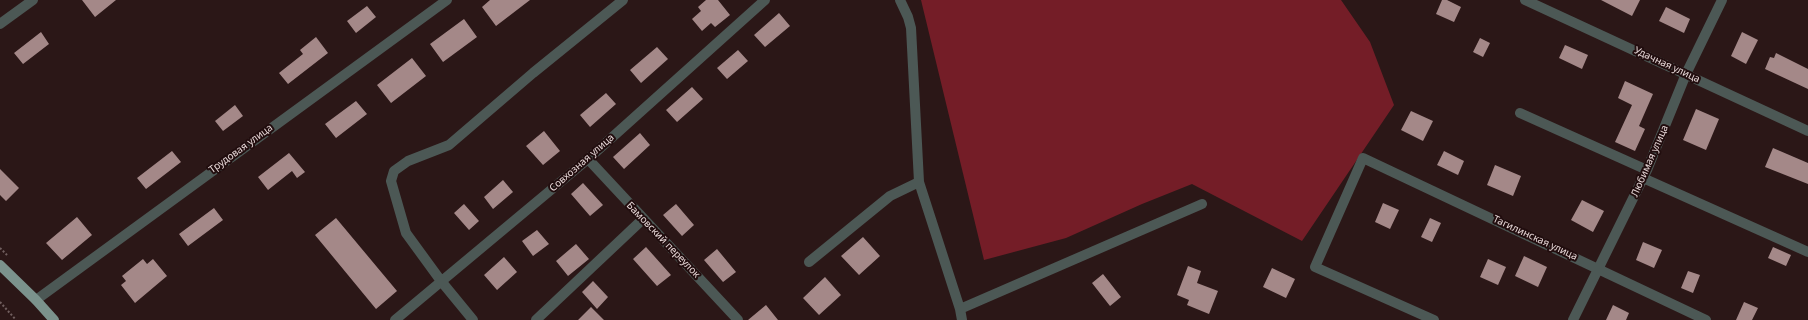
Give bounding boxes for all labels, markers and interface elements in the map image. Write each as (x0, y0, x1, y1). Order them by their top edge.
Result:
street label: Удачная улица (1632, 45, 1702, 85)
street label: Трудовая улица (207, 122, 275, 176)
street label: Любимая улица (1629, 123, 1671, 199)
street label: Совхозная улица (547, 132, 617, 194)
street label: Бамовский переулок (624, 200, 702, 280)
street label: Тагилинская улица (1491, 213, 1579, 263)

